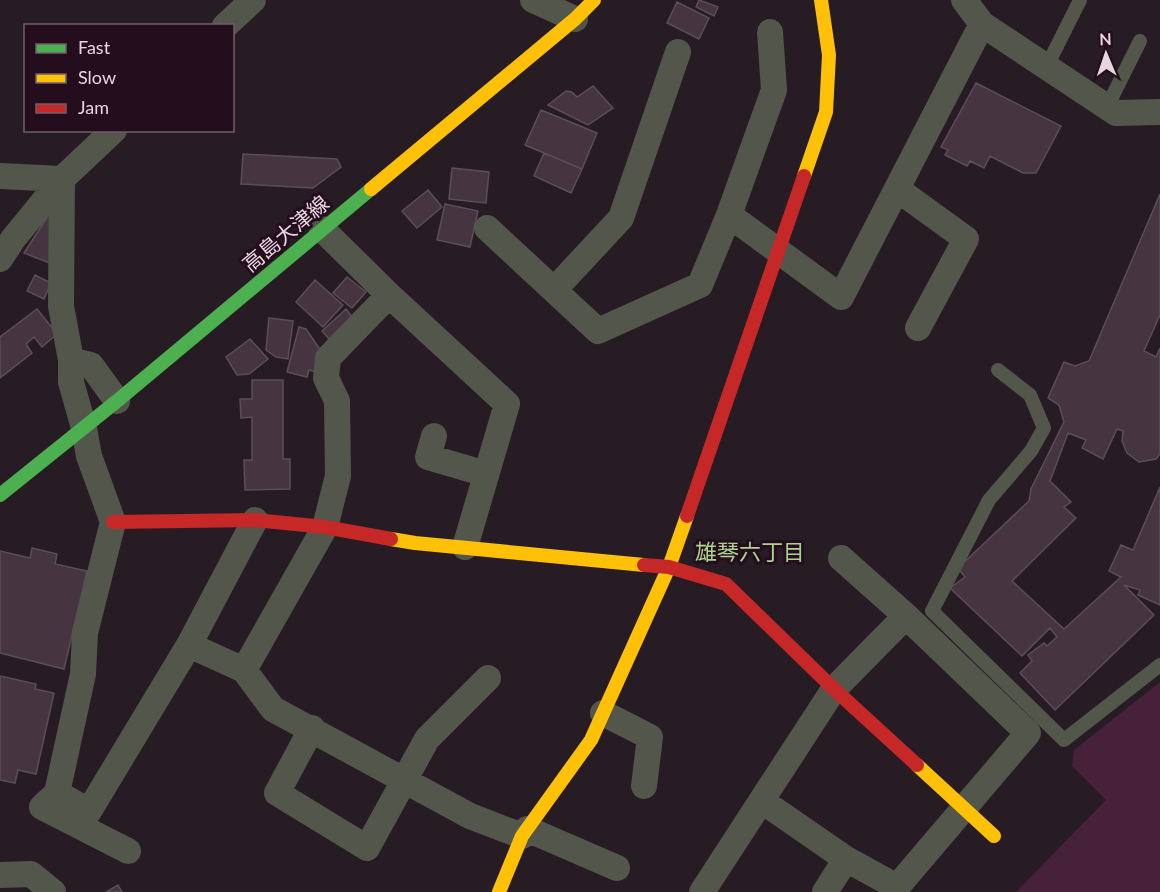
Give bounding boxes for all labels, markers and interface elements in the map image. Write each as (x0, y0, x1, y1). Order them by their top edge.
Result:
legend (24, 24, 234, 132)
north arrow (1076, 24, 1136, 84)
text: N (1099, 29, 1112, 48)
text: Fast (78, 36, 111, 58)
text: Slow (78, 66, 116, 88)
text: Jam (78, 96, 109, 118)
street label: 高島大津線 (237, 190, 333, 276)
district label: 雄琴六丁目 (695, 538, 805, 565)

